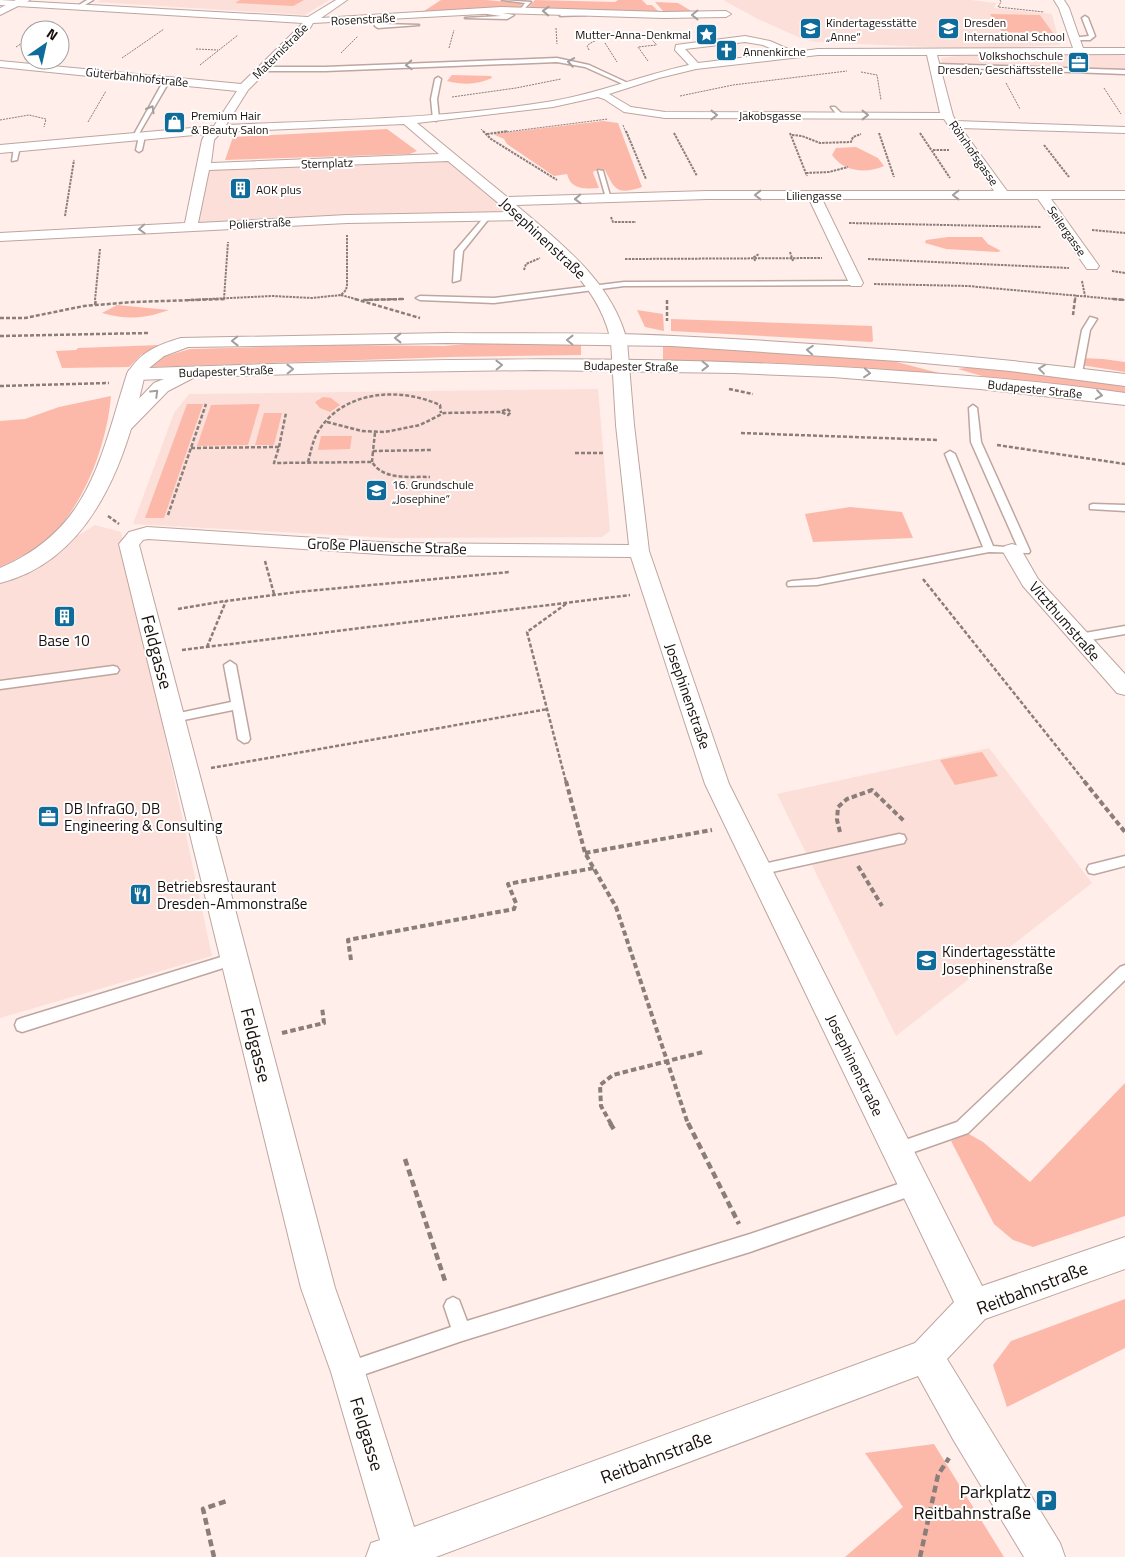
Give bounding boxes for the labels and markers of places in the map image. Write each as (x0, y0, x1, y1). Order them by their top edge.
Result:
place label: Kindertagesstätte „Anne“ (826, 13, 917, 46)
place label: Dresden International School (964, 13, 1065, 46)
school or university icon: Kindertagesstätte „Anne“ (798, 17, 822, 41)
school or university icon: Dresden International School (936, 17, 960, 41)
place icon: Mutter-Anna-Denkmal (695, 22, 719, 46)
place label: Mutter-Anna-Denkmal (575, 25, 691, 44)
church icon: Annenkirche (715, 39, 739, 63)
place label: Annenkirche (743, 42, 806, 61)
place label: Volkshochschule Dresden, Geschäftsstelle (937, 46, 1063, 79)
office icon: Volkshochschule Dresden, Geschäftsstelle (1067, 50, 1091, 74)
place label: Premium Hair & Beauty Salon (191, 106, 268, 139)
shop icon: Premium Hair & Beauty Salon (163, 110, 187, 134)
building icon: AOK plus (228, 177, 252, 201)
place label: AOK plus (256, 180, 302, 199)
place label: 16. Grundschule „Josephine“ (392, 475, 474, 508)
school or university icon: 16. Grundschule „Josephine“ (364, 479, 388, 503)
building icon: Base 10 (52, 605, 76, 629)
place label: Base 10 (38, 629, 90, 652)
place label: DB InfraGO, DB Engineering & Consulting (64, 797, 223, 837)
office icon: DB InfraGO, DB Engineering & Consulting (36, 805, 60, 829)
place label: Betriebsrestaurant Dresden-Ammonstraße (157, 875, 307, 915)
restaurant icon: Betriebsrestaurant Dresden-Ammonstraße (129, 883, 153, 907)
place label: Kindertagesstätte Josephinenstraße (942, 940, 1055, 980)
school or university icon: Kindertagesstätte Josephinenstraße (914, 948, 938, 972)
place label: Parkplatz Reitbahnstraße (914, 1478, 1031, 1526)
parking icon: Parkplatz Reitbahnstraße (1035, 1489, 1059, 1513)

